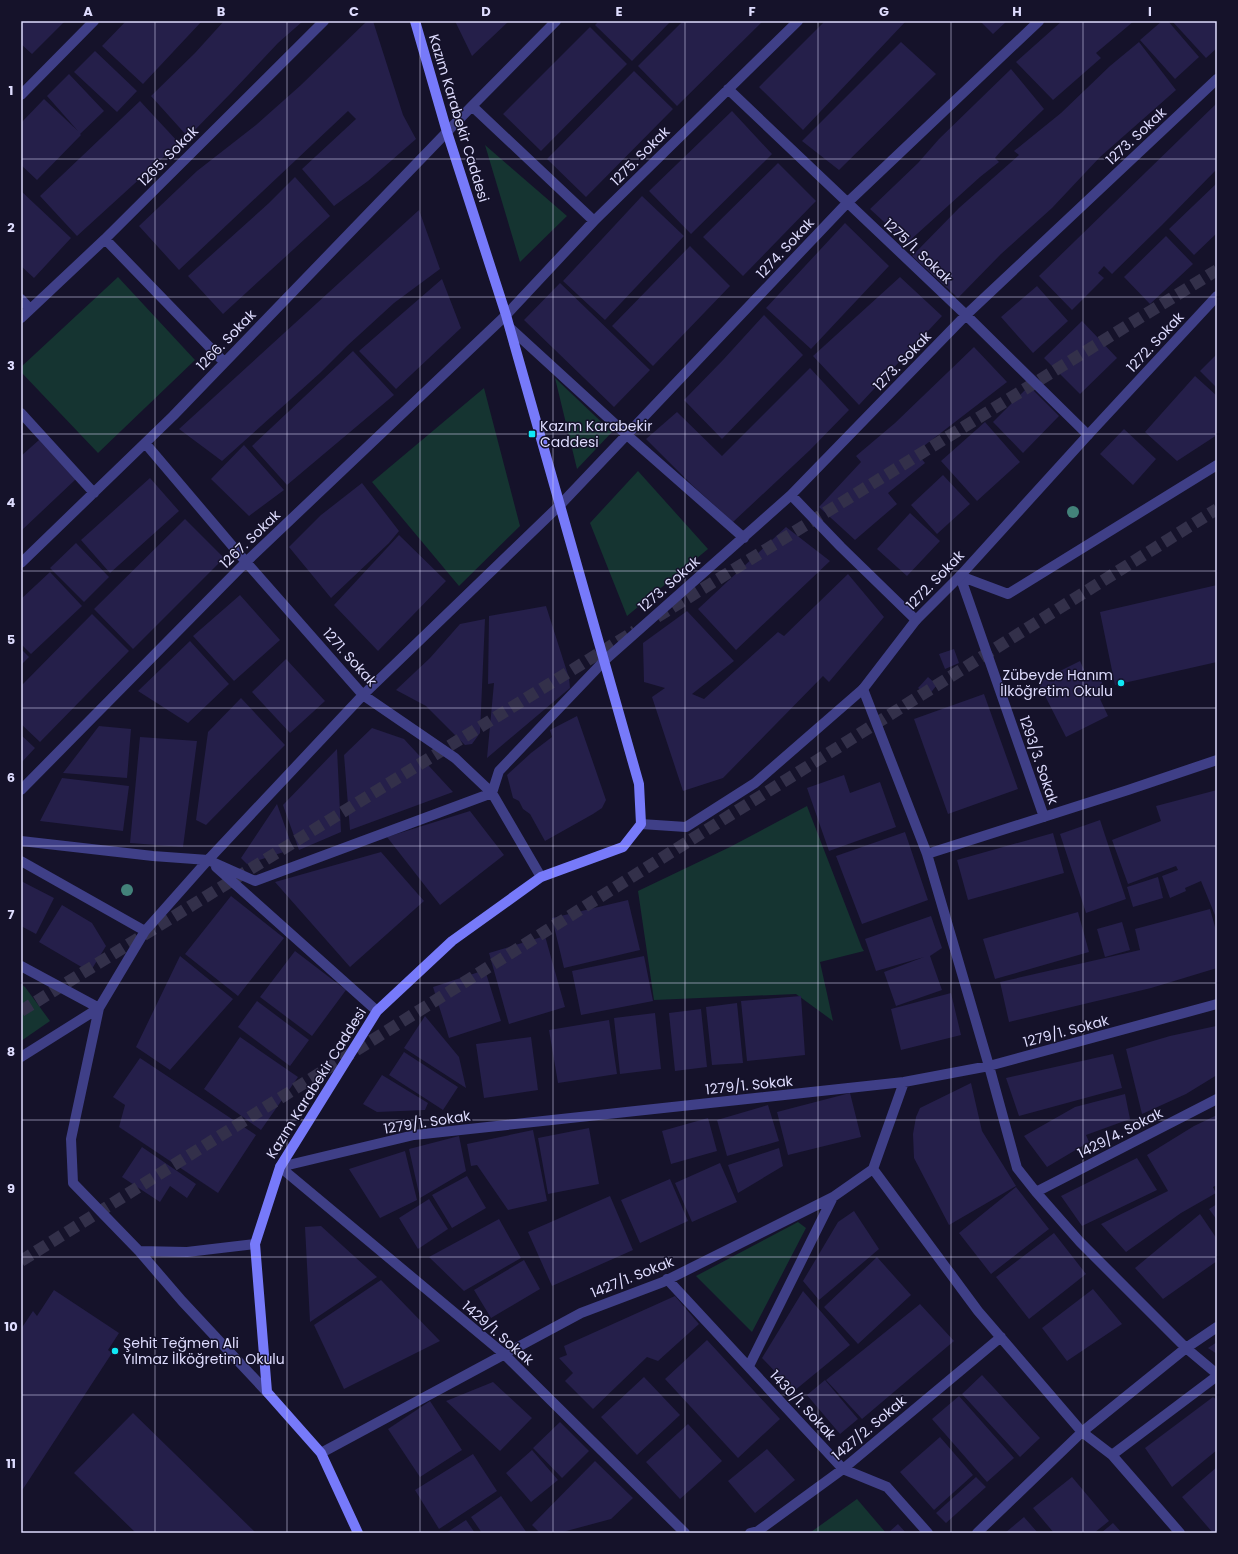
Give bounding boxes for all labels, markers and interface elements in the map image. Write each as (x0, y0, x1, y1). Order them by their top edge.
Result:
text: A (83, 2, 93, 21)
text: B (217, 2, 226, 21)
text: C (349, 2, 359, 21)
text: D (481, 2, 491, 21)
text: E (615, 2, 623, 21)
text: F (748, 2, 756, 21)
text: G (879, 2, 889, 21)
text: H (1012, 2, 1022, 21)
text: I (1148, 2, 1152, 21)
street label: Kazım Karabekir Caddesi (424, 32, 494, 204)
text: 1 (9, 81, 13, 100)
street label: 1273. Sokak (1101, 102, 1171, 169)
street label: 1265. Sokak (133, 121, 203, 191)
street label: 1275. Sokak (606, 121, 675, 190)
street label: 1274. Sokak (752, 213, 819, 283)
street label: 1275/1. Sokak (879, 214, 958, 289)
text: 2 (7, 218, 15, 237)
street label: 1266. Sokak (192, 304, 261, 375)
street label: 1272. Sokak (1122, 307, 1189, 377)
street label: 1273. Sokak (868, 326, 936, 395)
text: 3 (7, 356, 15, 375)
place label: Kazım Karabekir Caddesi (540, 416, 652, 452)
marker: Kazım Karabekir Caddesi (527, 429, 537, 439)
text: 4 (7, 493, 16, 512)
street label: 1267. Sokak (215, 505, 285, 573)
street label: 1272. Sokak (901, 545, 969, 614)
street label: 1273. Sokak (634, 551, 705, 617)
street label: 1271. Sokak (318, 623, 382, 691)
text: 5 (7, 630, 15, 649)
place label: Zübeyde Hanım İlköğretim Okulu (1000, 665, 1113, 701)
marker: Zübeyde Hanım İlköğretim Okulu (1116, 678, 1126, 688)
street label: 1293/3. Sokak (1015, 713, 1064, 808)
text: 6 (7, 768, 15, 787)
text: 7 (8, 905, 15, 924)
street label: Kazım Karabekir Caddesi (261, 1004, 371, 1162)
street label: 1279/1. Sokak (1021, 1010, 1112, 1052)
text: 8 (7, 1042, 15, 1061)
street label: 1279/1. Sokak (704, 1070, 795, 1100)
street label: 1429/4. Sokak (1074, 1103, 1167, 1163)
street label: 1279/1. Sokak (382, 1105, 473, 1139)
text: 9 (7, 1179, 15, 1198)
street label: 1427/1. Sokak (588, 1251, 677, 1303)
street label: 1429/1. Sokak (458, 1296, 539, 1370)
text: 10 (4, 1317, 18, 1336)
place label: Şehit Teğmen Ali Yılmaz İlköğretim Okulu (123, 1333, 285, 1369)
marker: Şehit Teğmen Ali Yılmaz İlköğretim Okulu (110, 1346, 120, 1356)
street label: 1430/1. Sokak (765, 1366, 841, 1445)
street label: 1427/2. Sokak (828, 1390, 911, 1465)
text: 11 (6, 1454, 16, 1473)

